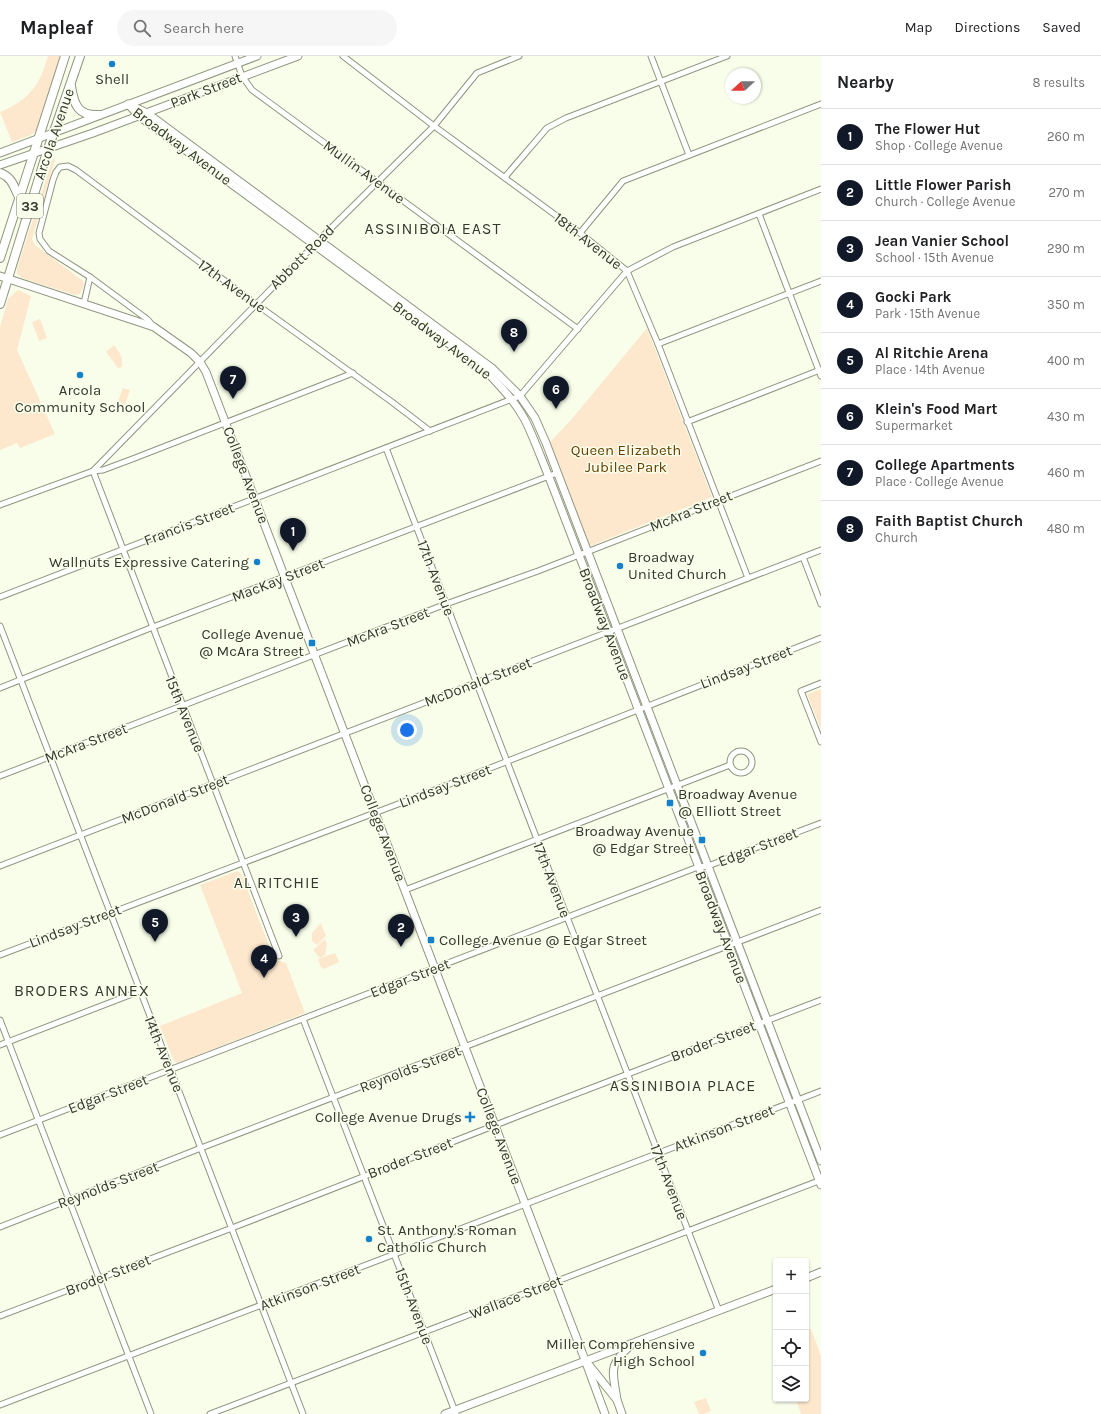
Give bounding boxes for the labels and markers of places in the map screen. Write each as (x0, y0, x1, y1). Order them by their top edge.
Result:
marker: Shell (107, 59, 117, 69)
place label: Shell (95, 70, 129, 88)
pin: 8 (501, 319, 527, 352)
pin: 7 (220, 366, 246, 399)
marker: Arcola Community School (75, 370, 85, 380)
pin: 6 (543, 376, 569, 409)
place label: Arcola Community School (15, 381, 145, 416)
pin: 1 (280, 518, 306, 551)
place label: Broadway United Church (628, 548, 727, 583)
place label: Wallnuts Expressive Catering (49, 553, 250, 571)
marker: Wallnuts Expressive Catering (252, 557, 262, 567)
marker: Broadway United Church (615, 561, 625, 571)
place label: College Avenue @ McAra Street (199, 625, 304, 660)
marker: College Avenue @ McAra Street (307, 638, 317, 648)
place label: Broadway Avenue @ Elliott Street (678, 785, 797, 820)
marker: Broadway Avenue @ Elliott Street (665, 798, 675, 808)
place label: Broadway Avenue @ Edgar Street (575, 822, 694, 857)
marker: Broadway Avenue @ Edgar Street (697, 835, 707, 845)
pin: 3 (283, 904, 309, 937)
pin: 5 (142, 909, 168, 942)
pin: 2 (388, 914, 414, 947)
place label: College Avenue @ Edgar Street (439, 931, 647, 949)
marker: College Avenue @ Edgar Street (426, 935, 436, 945)
pin: 4 (251, 945, 277, 978)
place label: College Avenue Drugs (315, 1108, 462, 1126)
marker: College Avenue Drugs (465, 1112, 475, 1122)
place label: St. Anthony's Roman Catholic Church (377, 1221, 517, 1256)
marker: St. Anthony's Roman Catholic Church (364, 1234, 374, 1244)
place label: Miller Comprehensive High School (546, 1335, 695, 1370)
marker: Miller Comprehensive High School (698, 1348, 708, 1358)

